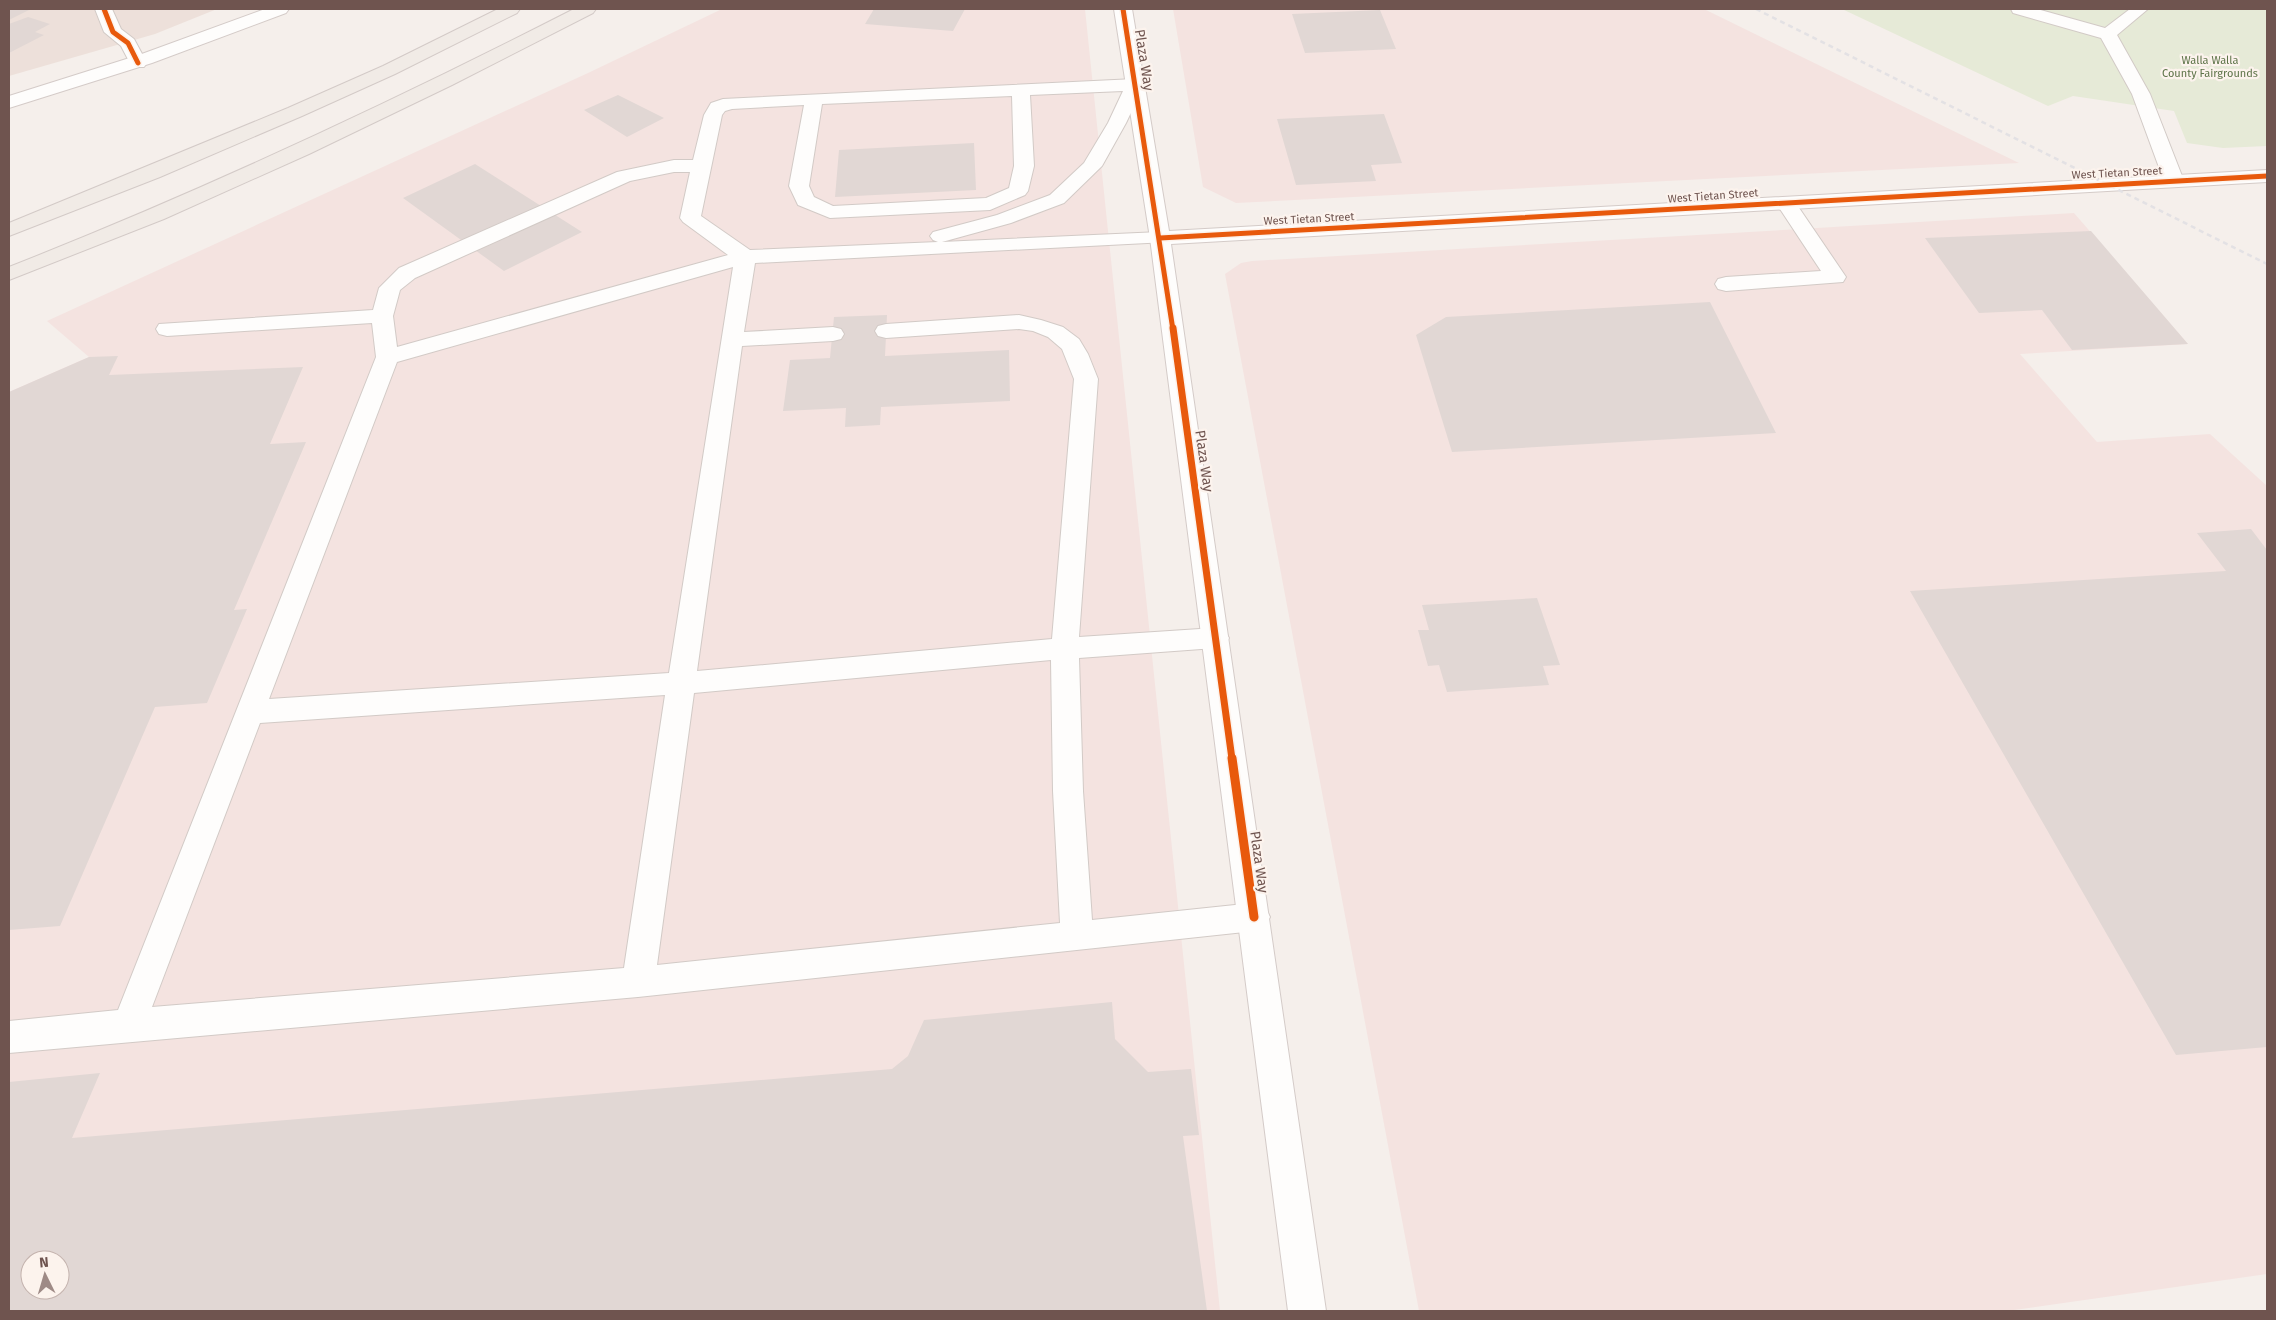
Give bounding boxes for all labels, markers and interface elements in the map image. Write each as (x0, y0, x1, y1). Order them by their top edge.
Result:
street label: Plaza Way (1131, 28, 1157, 92)
park label: Walla Walla County Fairgrounds (2162, 54, 2258, 80)
street label: West Tietan Street (2071, 164, 2163, 182)
street label: West Tietan Street (1667, 186, 1759, 206)
street label: West Tietan Street (1263, 210, 1355, 228)
street label: Plaza Way (1191, 429, 1217, 493)
street label: Plaza Way (1246, 830, 1272, 894)
north arrow (20, 1250, 70, 1300)
text: N (39, 1254, 49, 1271)

